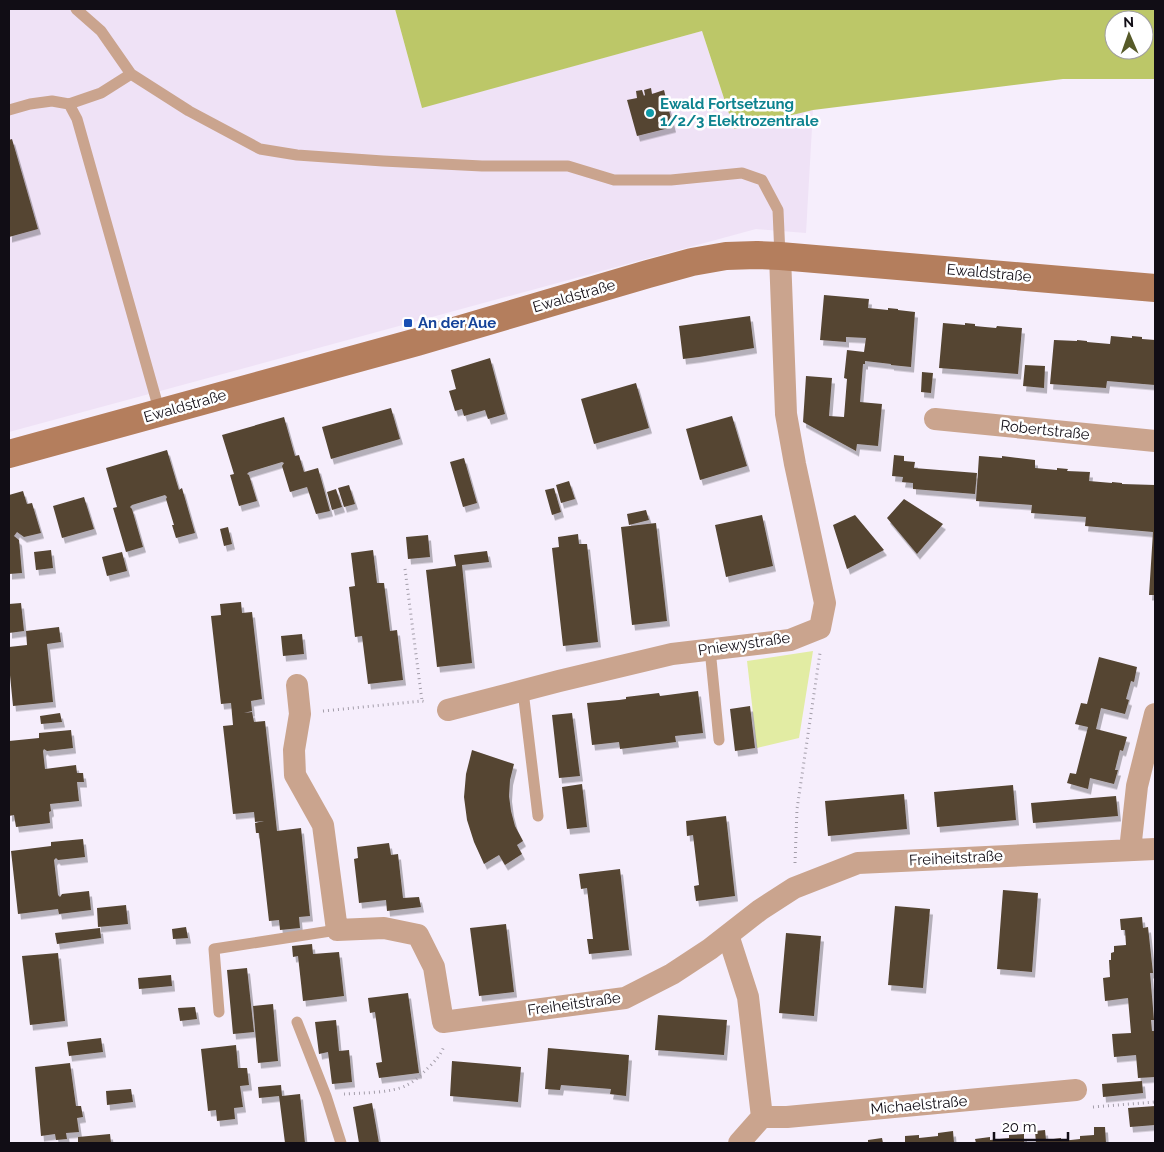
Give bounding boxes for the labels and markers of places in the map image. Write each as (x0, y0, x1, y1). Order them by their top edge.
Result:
place label: Ewald Fortsetzung 1/2/3 Elektrozentrale (660, 95, 819, 130)
marker: Ewald Fortsetzung 1/2/3 Elektrozentrale (644, 107, 656, 119)
place label: An der Aue (418, 314, 496, 332)
marker: An der Aue (402, 317, 414, 329)

